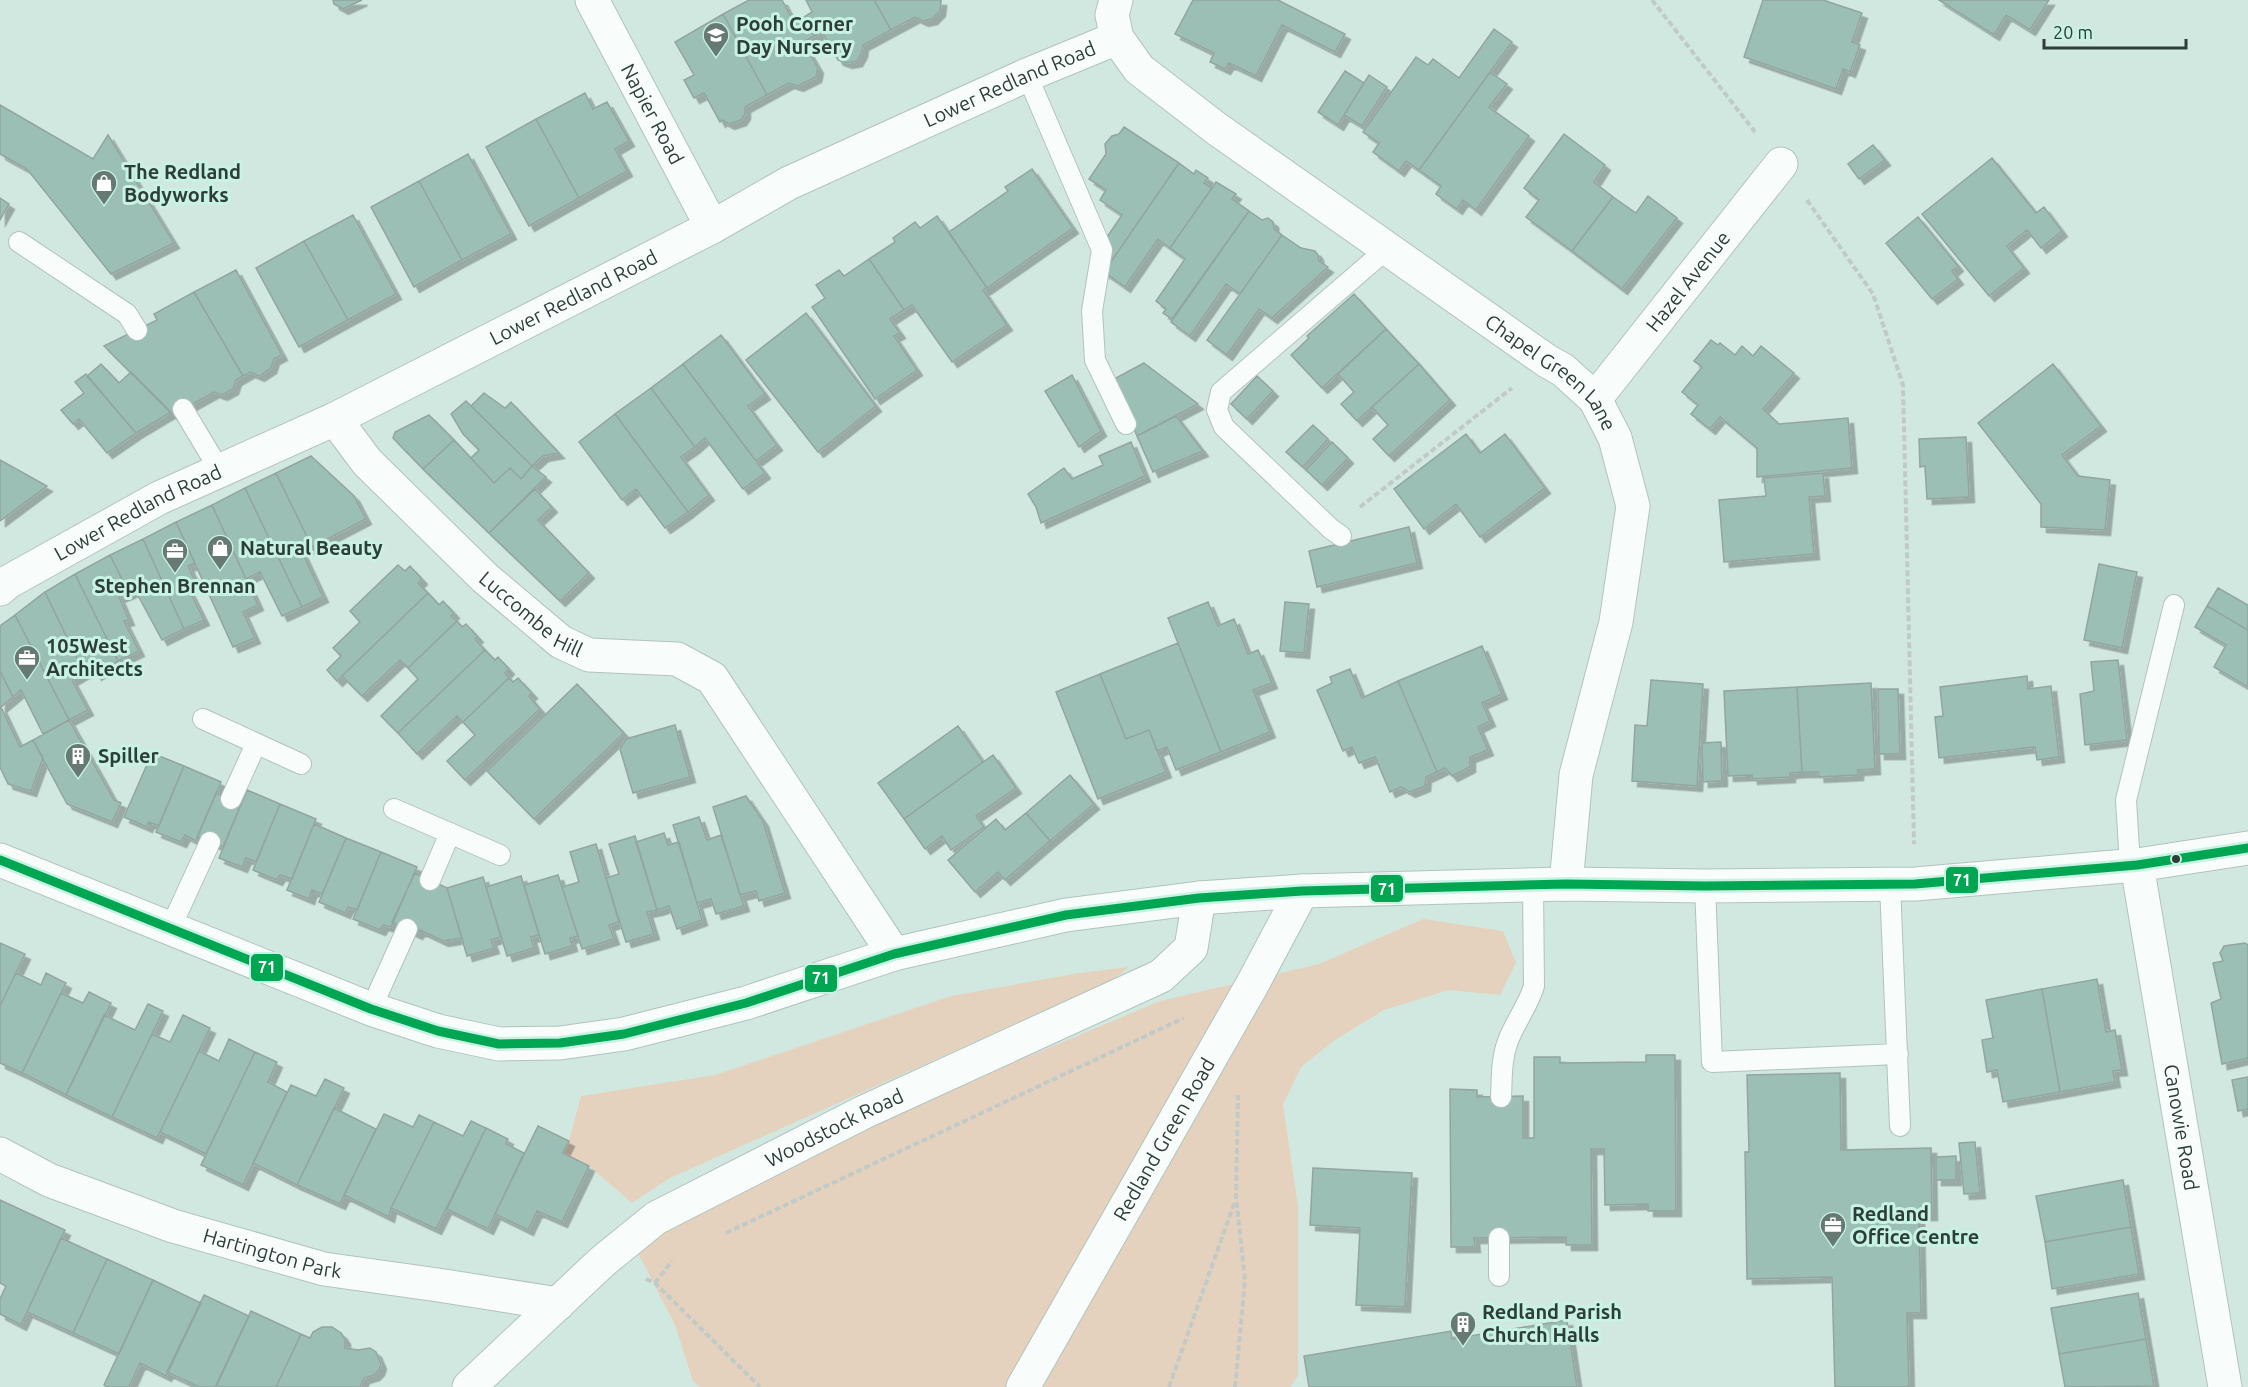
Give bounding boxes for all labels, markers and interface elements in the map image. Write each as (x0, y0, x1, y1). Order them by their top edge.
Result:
place label: Pooh Corner Day Nursery (736, 12, 854, 58)
scale bar (2044, 12, 2186, 50)
school or university icon: Pooh Corner Day Nursery (701, 20, 731, 58)
text: 20 m (2053, 22, 2093, 42)
street label: Lower Redland Road (920, 36, 1099, 131)
street label: Napier Road (617, 60, 689, 168)
place label: The Redland Bodyworks (124, 160, 241, 206)
shop icon: The Redland Bodyworks (89, 168, 119, 206)
street label: Hazel Avenue (1641, 226, 1734, 336)
street label: Lower Redland Road (486, 245, 661, 349)
street label: Chapel Green Lane (1481, 309, 1621, 434)
street label: Lower Redland Road (50, 460, 225, 565)
shop icon: Natural Beauty (205, 533, 235, 571)
office icon: Stephen Brennan (160, 536, 190, 574)
place label: Natural Beauty (240, 536, 383, 559)
street label: Luccombe Hill (475, 566, 586, 661)
place label: Stephen Brennan (94, 574, 256, 597)
place label: 105West Architects (46, 634, 143, 680)
office icon: 105West Architects (12, 643, 42, 681)
building icon: Spiller (63, 741, 93, 779)
place label: Spiller (98, 744, 160, 767)
unlabelled marker (2170, 853, 2182, 865)
line badge: 71 (1945, 866, 1979, 894)
text: 71 (1953, 871, 1971, 889)
line badge: 71 (1370, 874, 1404, 903)
text: 71 (1378, 880, 1396, 898)
line badge: 71 (250, 953, 284, 982)
text: 71 (258, 958, 276, 976)
line badge: 71 (804, 964, 838, 993)
text: 71 (812, 969, 830, 987)
street label: Redland Green Road (1108, 1054, 1219, 1225)
street label: Canowie Road (2160, 1062, 2204, 1192)
street label: Woodstock Road (761, 1084, 907, 1172)
place label: Redland Office Centre (1852, 1202, 1979, 1248)
office icon: Redland Office Centre (1818, 1210, 1848, 1248)
street label: Hartington Park (201, 1223, 343, 1282)
place label: Redland Parish Church Halls (1482, 1300, 1622, 1346)
building icon: Redland Parish Church Halls (1448, 1309, 1478, 1347)

